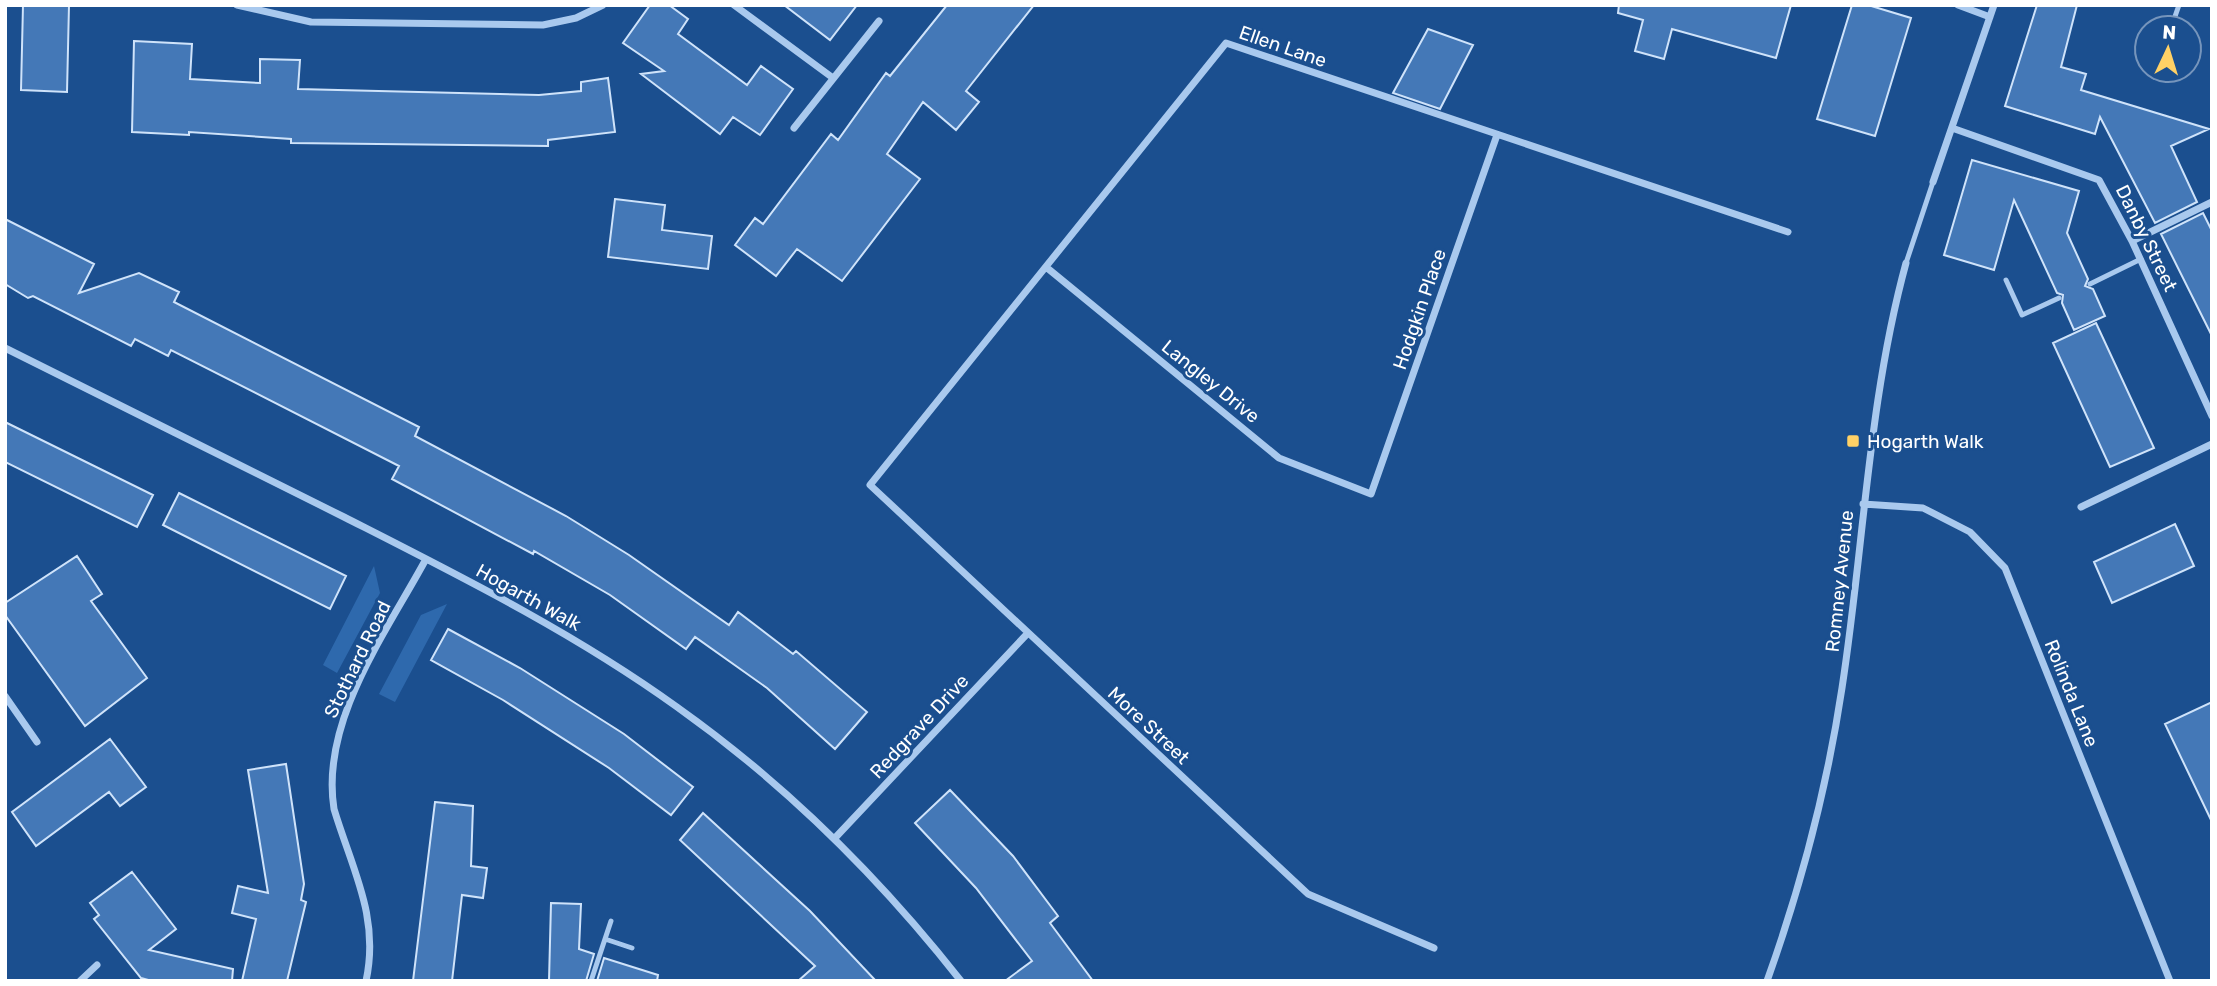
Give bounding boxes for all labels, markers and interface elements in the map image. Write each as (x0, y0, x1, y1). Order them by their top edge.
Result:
north arrow (2133, 14, 2203, 84)
street label: Ellen Lane (1236, 21, 1330, 72)
text: N (2162, 21, 2177, 44)
street label: Danby Street (2111, 181, 2182, 296)
street label: Hodgkin Place (1388, 246, 1451, 373)
street label: Langley Drive (1157, 335, 1264, 428)
place label: Hogarth Walk (1867, 430, 1984, 453)
marker: Hogarth Walk (1845, 433, 1861, 449)
street label: Romney Avenue (1821, 509, 1858, 653)
street label: Hogarth Walk (472, 559, 585, 636)
street label: Stothard Road (319, 597, 396, 722)
street label: Rolinda Lane (2040, 636, 2104, 750)
street label: Redgrave Drive (865, 669, 974, 783)
street label: More Street (1103, 682, 1195, 769)

